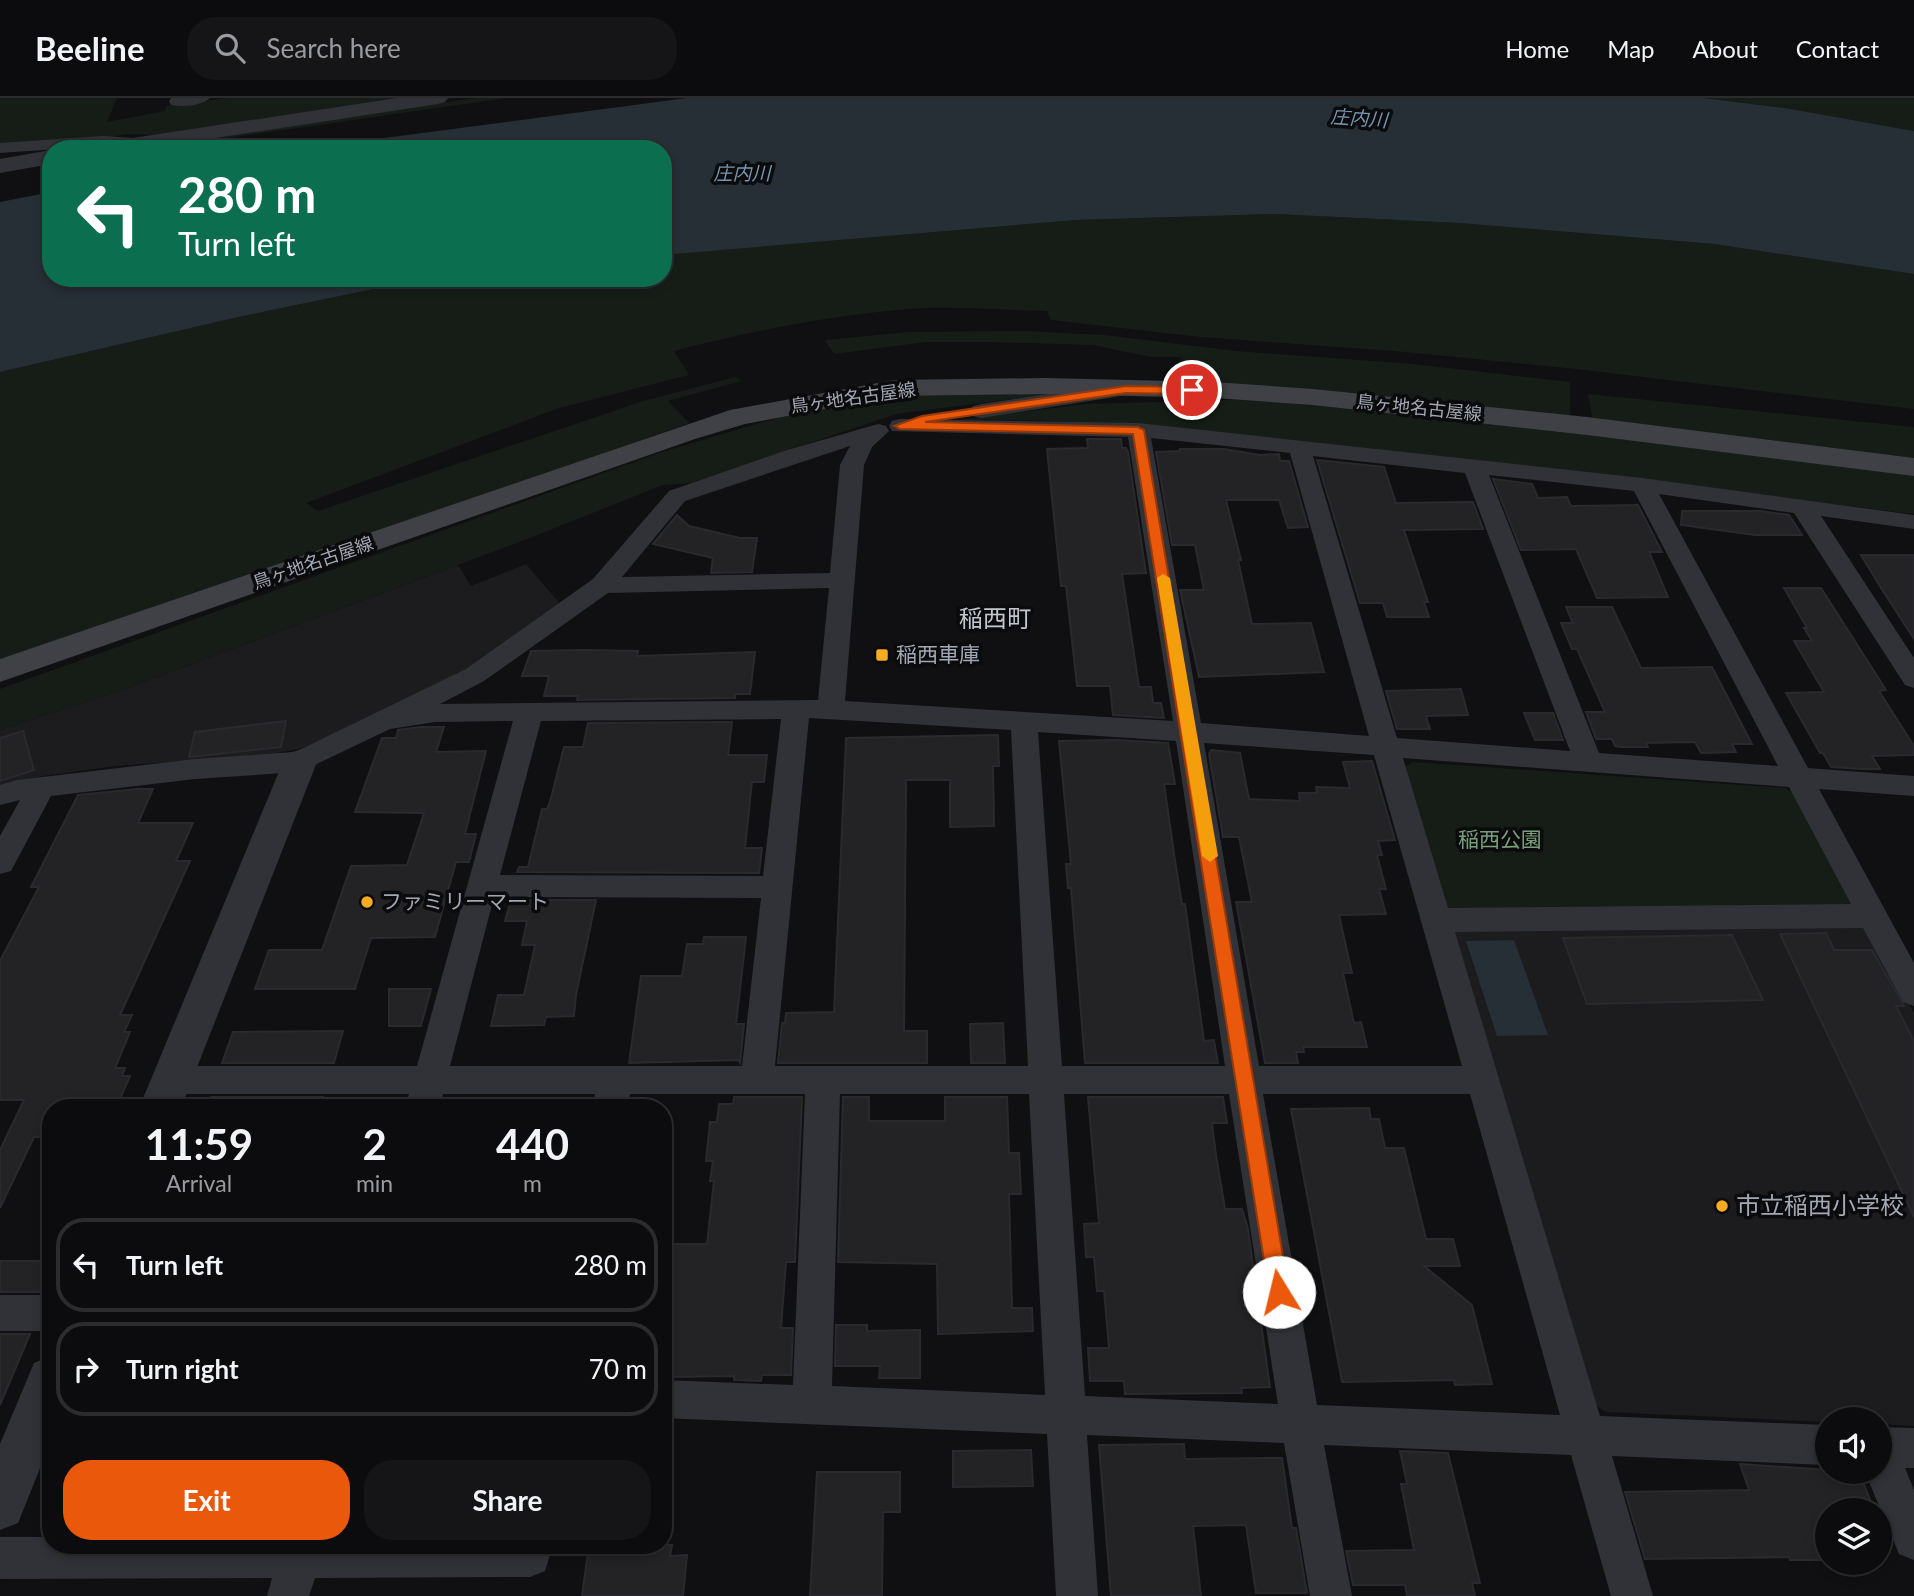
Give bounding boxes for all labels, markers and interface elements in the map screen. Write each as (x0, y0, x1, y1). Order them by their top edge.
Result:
search box (187, 17, 677, 80)
text: Beeline (35, 28, 145, 68)
icon: search (211, 29, 249, 67)
text: Search here (267, 32, 401, 64)
text: Home (1505, 34, 1569, 63)
text: Map (1607, 34, 1655, 63)
text: About (1693, 34, 1758, 63)
text: Contact (1796, 34, 1879, 63)
water label: 庄内川 (1330, 104, 1390, 131)
water label: 庄内川 (713, 161, 772, 184)
text: 280 m (178, 165, 316, 223)
icon: left (63, 168, 154, 259)
text: Turn left (178, 224, 295, 263)
pin (1162, 360, 1222, 420)
icon: arrive (1173, 371, 1211, 409)
street label: 鳥ヶ地名古屋線 (789, 377, 917, 417)
street label: 鳥ヶ地名古屋線 (1355, 389, 1483, 425)
street label: 鳥ヶ地名古屋線 (250, 531, 376, 593)
district label: 稲西町 (959, 603, 1031, 632)
place label: 稲西車庫 (896, 641, 980, 666)
marker: 稲西車庫 (874, 647, 890, 663)
park label: 稲西公園 (1458, 826, 1542, 851)
place label: ファミリーマート (381, 888, 549, 913)
marker: ファミリーマート (359, 894, 375, 910)
text: 11:59 (145, 1119, 253, 1169)
text: 2 (362, 1119, 387, 1169)
text: 440 (496, 1119, 569, 1169)
text: Arrival (166, 1169, 232, 1197)
text: min (356, 1169, 393, 1197)
text: m (523, 1169, 542, 1197)
place label: 市立稲西小学校 (1736, 1190, 1904, 1219)
marker: 市立稲西小学校 (1714, 1198, 1730, 1214)
icon: left (67, 1246, 105, 1284)
text: Turn left (126, 1249, 223, 1281)
text: 280 m (574, 1249, 647, 1281)
position arrow (1242, 1255, 1316, 1329)
icon: right (67, 1350, 105, 1388)
text: Turn right (126, 1353, 239, 1385)
text: 70 m (589, 1353, 647, 1385)
map controls (1815, 1407, 1892, 1575)
button: sound (1815, 1407, 1892, 1484)
button: Exit (63, 1460, 350, 1540)
button: Share (364, 1460, 651, 1540)
button: layers (1815, 1498, 1892, 1575)

